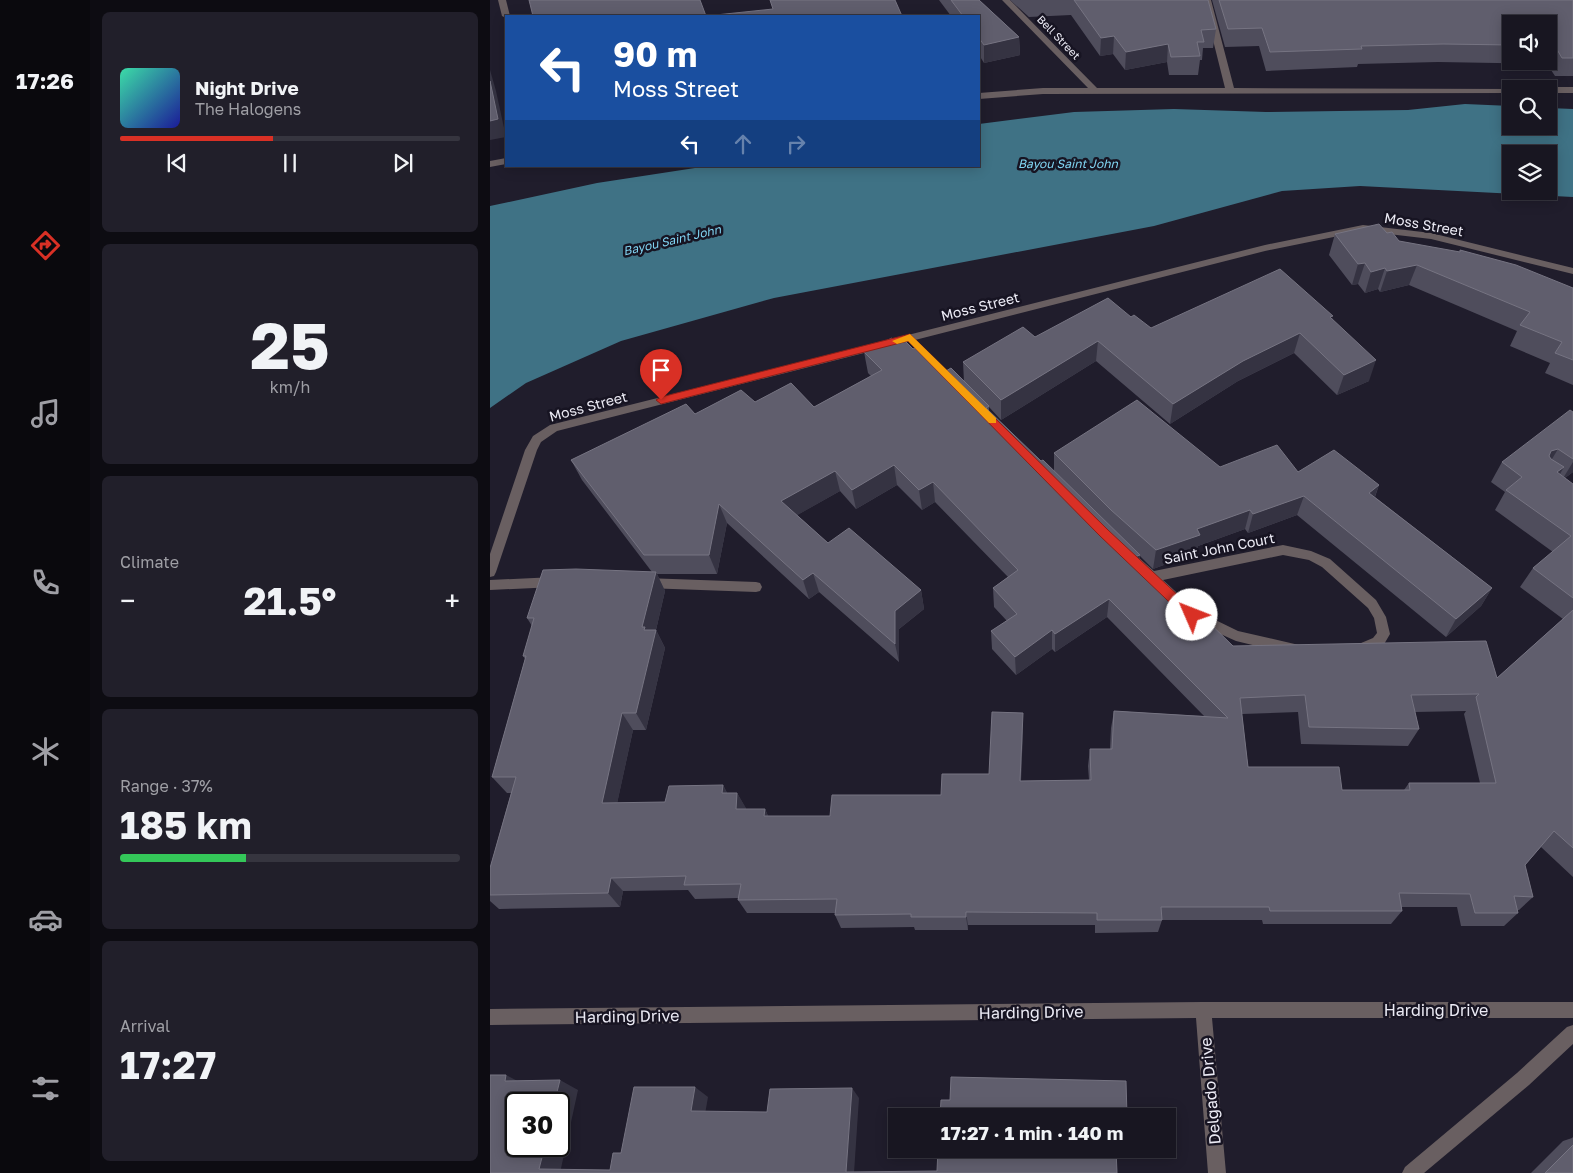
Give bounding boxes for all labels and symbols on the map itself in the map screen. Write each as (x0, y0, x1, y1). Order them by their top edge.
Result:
street label: Bell Street (1035, 12, 1083, 62)
water label: Bayou Saint John (1018, 156, 1119, 171)
street label: Moss Street (1383, 209, 1465, 239)
water label: Bayou Saint John (622, 221, 723, 259)
street label: Moss Street (939, 288, 1021, 324)
pin (640, 349, 682, 400)
street label: Moss Street (547, 387, 629, 425)
street label: Saint John Court (1162, 529, 1276, 567)
position arrow (1165, 588, 1217, 640)
street label: Harding Drive (1384, 1000, 1488, 1020)
street label: Harding Drive (978, 1001, 1084, 1023)
street label: Harding Drive (574, 1005, 680, 1027)
street label: Delgado Drive (1195, 1037, 1225, 1145)
speed limit sign: 30 (505, 1092, 570, 1157)

